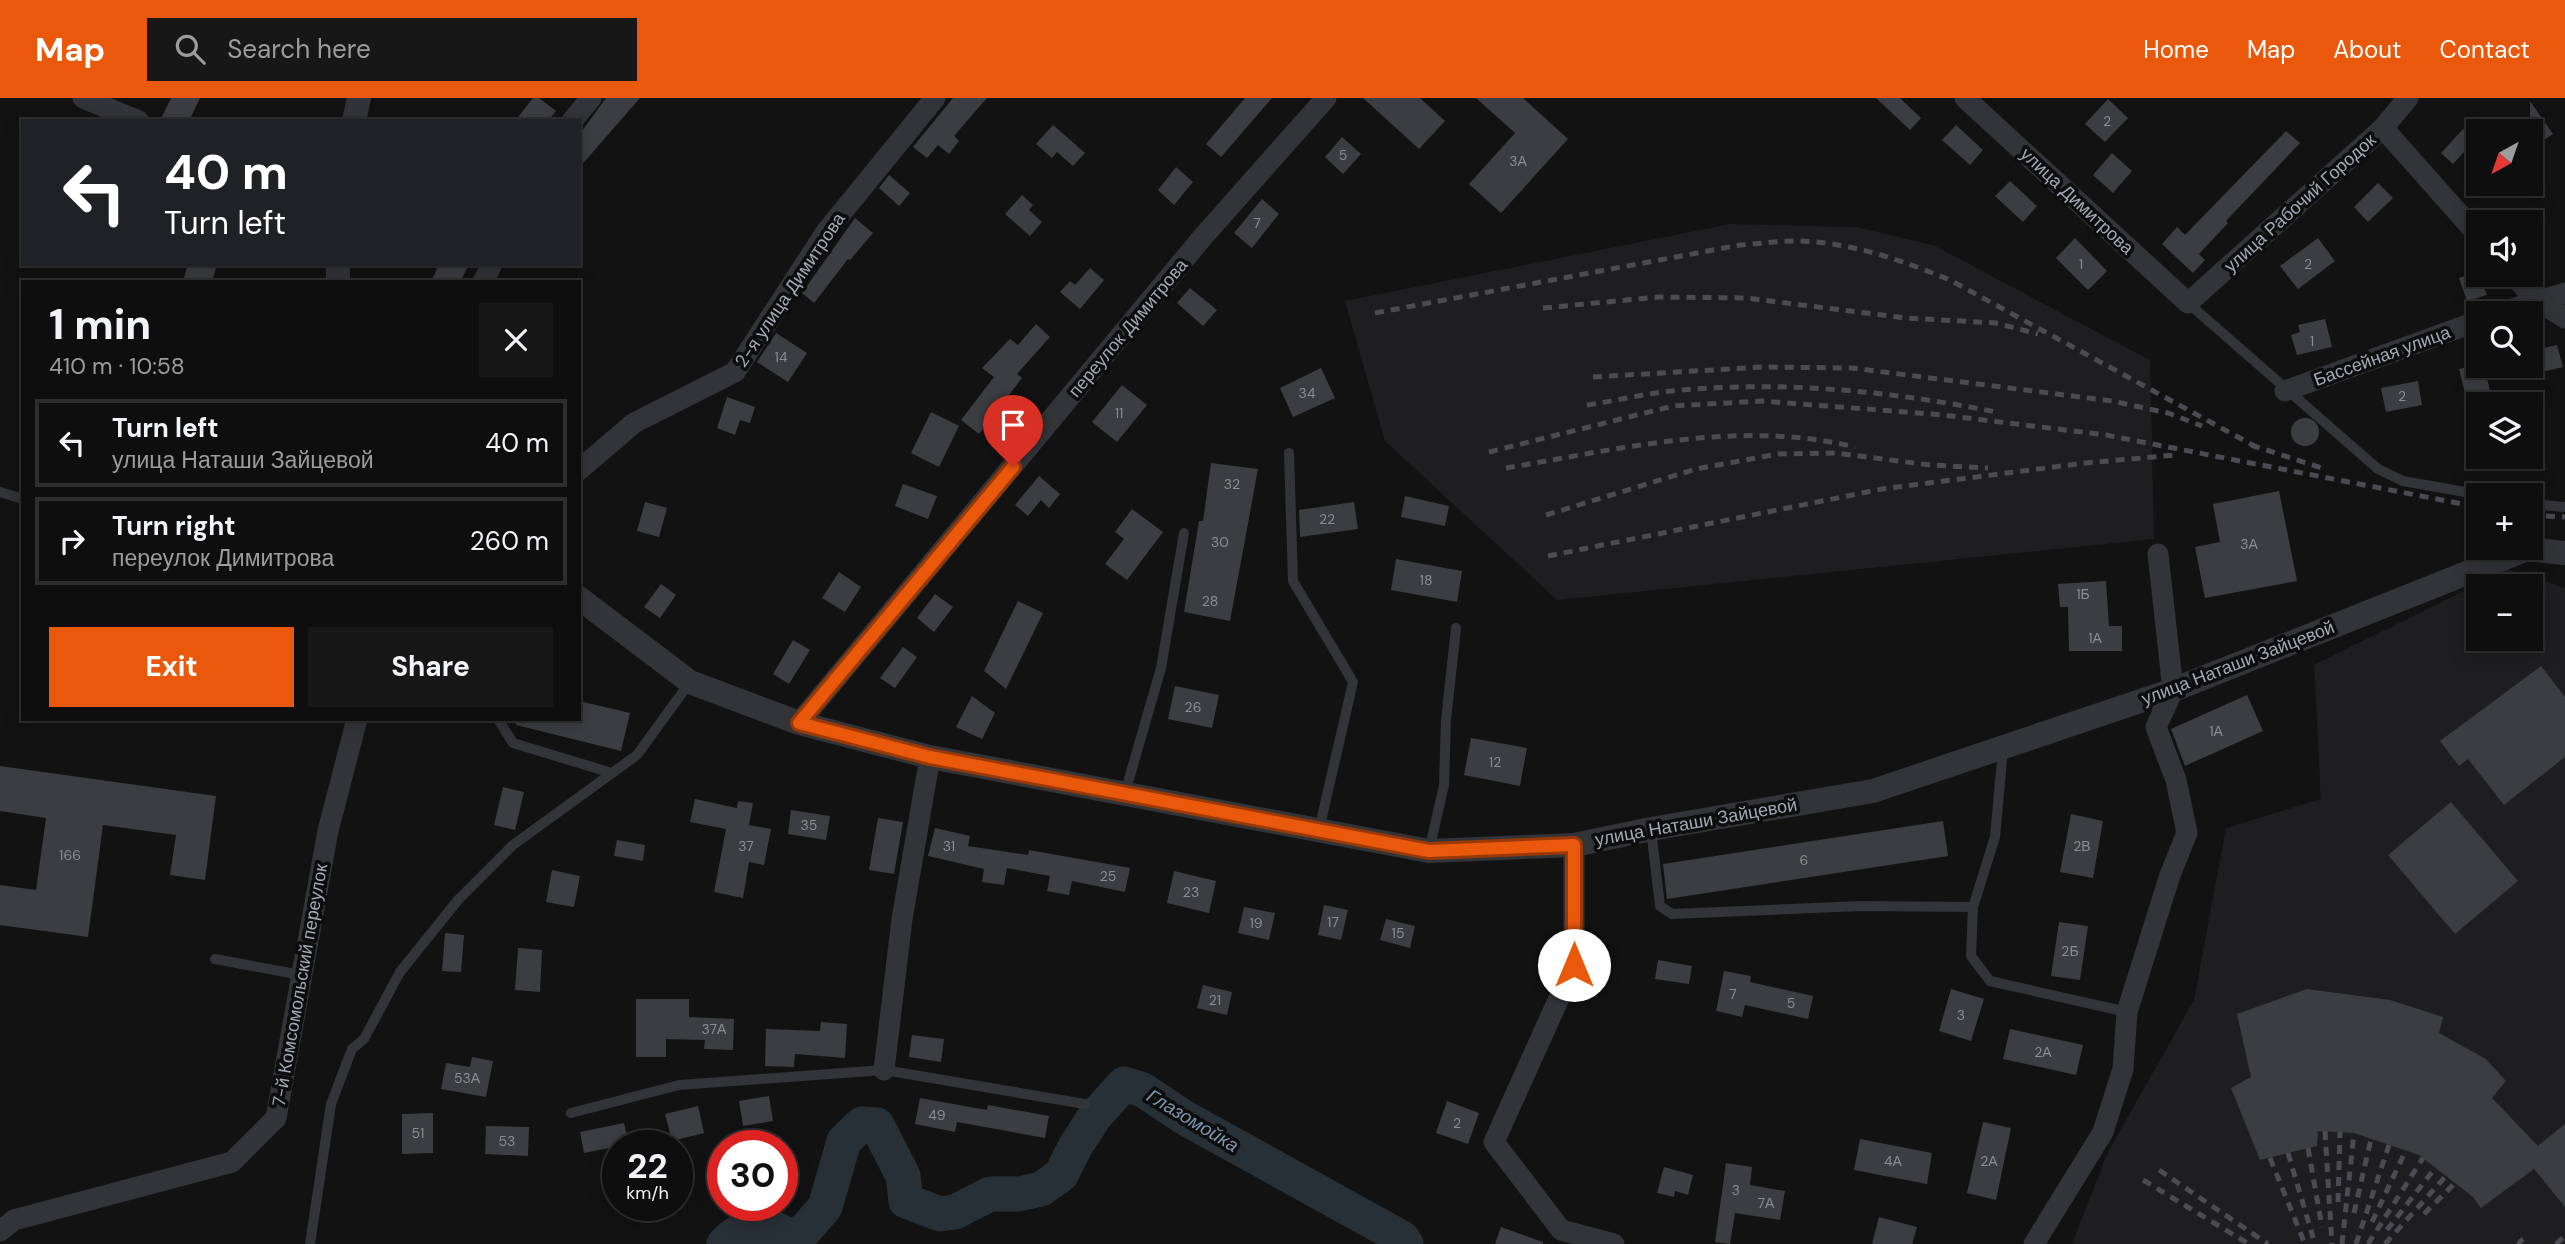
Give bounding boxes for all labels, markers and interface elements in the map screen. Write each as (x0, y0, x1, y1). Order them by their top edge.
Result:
search box (147, 18, 637, 81)
text: Map (35, 28, 105, 71)
icon: search (171, 30, 209, 68)
text: Search here (227, 32, 371, 66)
text: Home (2143, 34, 2209, 65)
text: Map (2247, 34, 2295, 65)
text: About (2333, 34, 2402, 65)
text: Contact (2440, 34, 2530, 65)
house number: 2 (2103, 112, 2111, 130)
north arrow (2466, 119, 2543, 196)
map controls (2466, 119, 2543, 651)
street label: улица Рабочий Городок (2219, 128, 2381, 278)
text: 40 m (164, 140, 288, 204)
street label: улица Димитрова (2015, 142, 2140, 260)
house number: 5 (1339, 146, 1347, 164)
icon: left (49, 147, 140, 238)
house number: 3А (1509, 152, 1527, 170)
text: Turn left (164, 202, 286, 244)
street label: 2-я улица Димитрова (729, 207, 851, 372)
button: sound (2466, 210, 2543, 287)
house number: 7 (1253, 214, 1261, 232)
street label: переулок Димитрова (1063, 253, 1194, 402)
house number: 1 (2079, 255, 2083, 273)
house number: 2 (2304, 255, 2312, 273)
text: 1 min (49, 297, 151, 352)
button: search (2466, 301, 2543, 378)
button: close (479, 303, 553, 377)
street label: Бассейная улица (2310, 320, 2455, 392)
house number: 1 (2310, 332, 2314, 350)
house number: 14 (775, 348, 788, 366)
text: 410 m · 10:58 (49, 351, 185, 381)
house number: 34 (1299, 384, 1316, 402)
house number: 2 (2398, 387, 2406, 405)
button: layers (2466, 392, 2543, 469)
pin (983, 395, 1043, 467)
house number: 11 (1115, 404, 1123, 422)
icon: arrive (994, 406, 1032, 444)
text: Turn left (112, 411, 219, 445)
icon: left (53, 424, 91, 462)
text: 40 m (485, 426, 549, 460)
text: улица Наташи Зайцевой (112, 445, 374, 475)
house number: 32 (1224, 475, 1240, 493)
button: + (2466, 483, 2543, 560)
text: Turn right (112, 509, 236, 543)
house number: 22 (1319, 510, 1335, 528)
icon: right (53, 522, 91, 560)
text: 260 m (470, 524, 549, 558)
house number: 30 (1211, 533, 1229, 551)
house number: 3А (2240, 535, 2258, 553)
text: переулок Димитрова (112, 543, 334, 573)
house number: 18 (1420, 571, 1432, 589)
button: − (2466, 574, 2543, 651)
house number: 1Б (2076, 585, 2090, 603)
house number: 28 (1202, 592, 1218, 610)
street label: улица Наташи Зайцевой (2138, 615, 2338, 711)
button: Exit (49, 627, 294, 707)
button: Share (308, 627, 553, 707)
house number: 1А (2088, 629, 2103, 647)
house number: 26 (1185, 698, 1201, 716)
house number: 1А (2209, 722, 2224, 740)
house number: 12 (1489, 753, 1501, 771)
street label: улица Наташи Зайцевой (1593, 792, 1799, 852)
house number: 35 (801, 816, 817, 834)
house number: 37 (738, 837, 754, 855)
house number: 31 (943, 837, 955, 855)
house number: 2В (2073, 837, 2091, 855)
house number: 166 (59, 846, 81, 864)
house number: 6 (1800, 851, 1808, 869)
street label: 7-й Комсомольский переулок (267, 862, 333, 1108)
house number: 25 (1100, 867, 1116, 885)
house number: 23 (1183, 883, 1199, 901)
house number: 17 (1327, 913, 1339, 931)
house number: 19 (1249, 914, 1263, 932)
house number: 15 (1392, 924, 1404, 942)
position arrow (1537, 928, 1611, 1002)
house number: 2Б (2061, 942, 2079, 960)
house number: 7 (1729, 985, 1737, 1003)
house number: 21 (1209, 991, 1221, 1009)
house number: 5 (1787, 994, 1795, 1012)
house number: 3 (1957, 1006, 1965, 1024)
house number: 37А (702, 1020, 727, 1038)
house number: 2А (2034, 1043, 2052, 1061)
house number: 53А (454, 1069, 481, 1087)
water label: Глазомойка (1142, 1083, 1243, 1158)
house number: 49 (928, 1106, 946, 1124)
house number: 2 (1453, 1114, 1461, 1132)
house number: 51 (412, 1124, 424, 1142)
speed limit sign: 30 (707, 1130, 798, 1221)
house number: 53 (499, 1132, 515, 1150)
text: 22 (627, 1143, 668, 1189)
house number: 4А (1884, 1152, 1903, 1170)
house number: 2А (1980, 1152, 1998, 1170)
text: km/h (626, 1181, 669, 1205)
house number: 3 (1732, 1181, 1740, 1199)
house number: 7А (1758, 1194, 1775, 1212)

